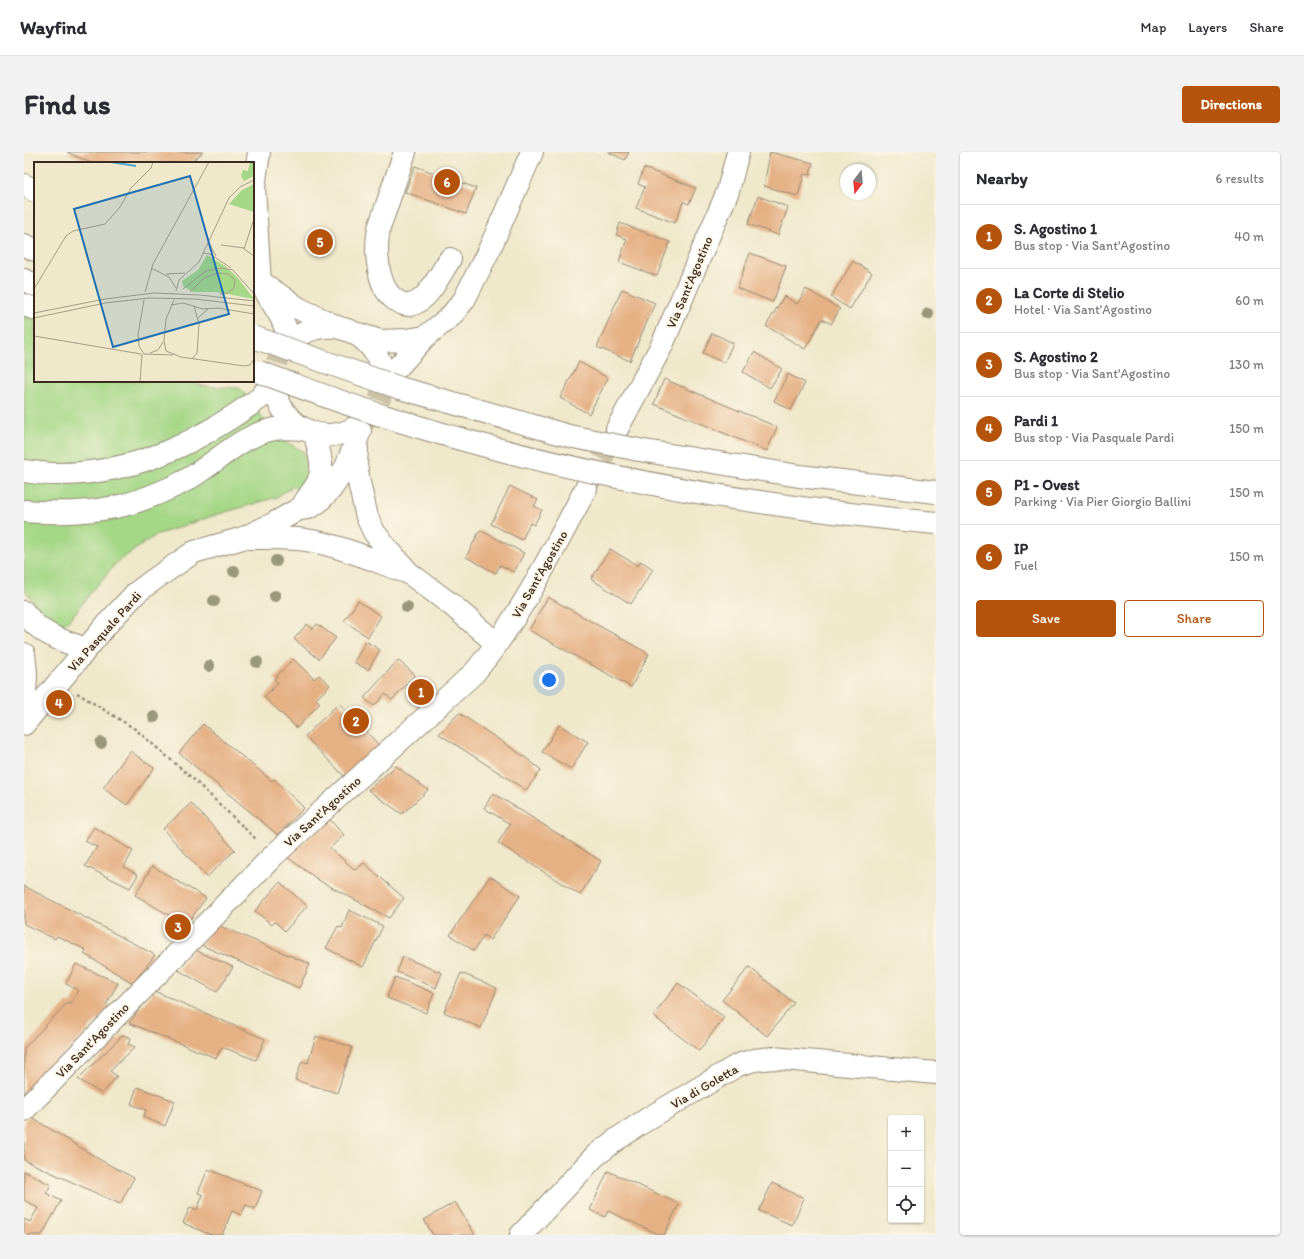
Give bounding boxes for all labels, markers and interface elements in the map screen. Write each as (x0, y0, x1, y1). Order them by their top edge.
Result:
text: Wayfind (20, 16, 87, 39)
text: Map (1141, 19, 1166, 36)
text: Layers (1188, 19, 1227, 36)
text: Share (1249, 19, 1284, 36)
button: Directions (1182, 86, 1280, 123)
text: Find us (24, 87, 111, 121)
inset map (34, 162, 254, 382)
north arrow (840, 164, 876, 200)
pin: 6 (434, 167, 460, 197)
text: Nearby (976, 168, 1028, 188)
text: 6 results (1216, 171, 1264, 186)
text: S. Agostino 1 (1014, 220, 1097, 238)
pin: 5 (307, 227, 333, 257)
text: 1 (986, 229, 992, 244)
text: 40 m (1234, 229, 1264, 244)
street label: Via Sant'Agostino (663, 234, 716, 331)
text: Bus stop · Via Sant'Agostino (1014, 238, 1170, 253)
text: La Corte di Stelio (1014, 284, 1125, 302)
text: 2 (986, 293, 992, 308)
text: 60 m (1235, 293, 1264, 308)
text: Hotel · Via Sant'Agostino (1014, 302, 1152, 317)
text: S. Agostino 2 (1014, 348, 1098, 366)
text: 3 (985, 357, 993, 372)
text: 130 m (1229, 357, 1264, 372)
text: Bus stop · Via Sant'Agostino (1014, 366, 1170, 381)
text: Pardi 1 (1014, 412, 1058, 430)
text: 4 (985, 421, 993, 436)
text: 150 m (1229, 421, 1264, 436)
text: Bus stop · Via Pasquale Pardi (1014, 430, 1174, 445)
text: P1 - Ovest (1014, 476, 1080, 494)
text: 5 (986, 485, 992, 500)
text: 150 m (1229, 485, 1264, 500)
text: Parking · Via Pier Giorgio Ballini (1014, 494, 1191, 509)
street label: Via Sant'Agostino (508, 527, 571, 621)
text: IP (1014, 540, 1028, 558)
text: 6 (986, 549, 992, 564)
text: 150 m (1229, 549, 1264, 564)
text: Fuel (1014, 558, 1038, 573)
street label: Via Pasquale Pardi (64, 588, 144, 674)
button: Save (976, 600, 1116, 637)
button: Share (1124, 600, 1264, 637)
your location (539, 670, 559, 690)
pin: 1 (408, 677, 434, 707)
pin: 4 (46, 688, 72, 718)
pin: 2 (343, 706, 369, 736)
street label: Via Sant'Agostino (281, 773, 364, 850)
pin: 3 (165, 912, 191, 942)
street label: Via Sant'Agostino (53, 999, 132, 1081)
street label: Via di Goletta (668, 1061, 741, 1112)
map controls (888, 1115, 924, 1223)
button: + (888, 1115, 924, 1151)
button: − (888, 1151, 924, 1187)
button: locate (888, 1187, 924, 1223)

